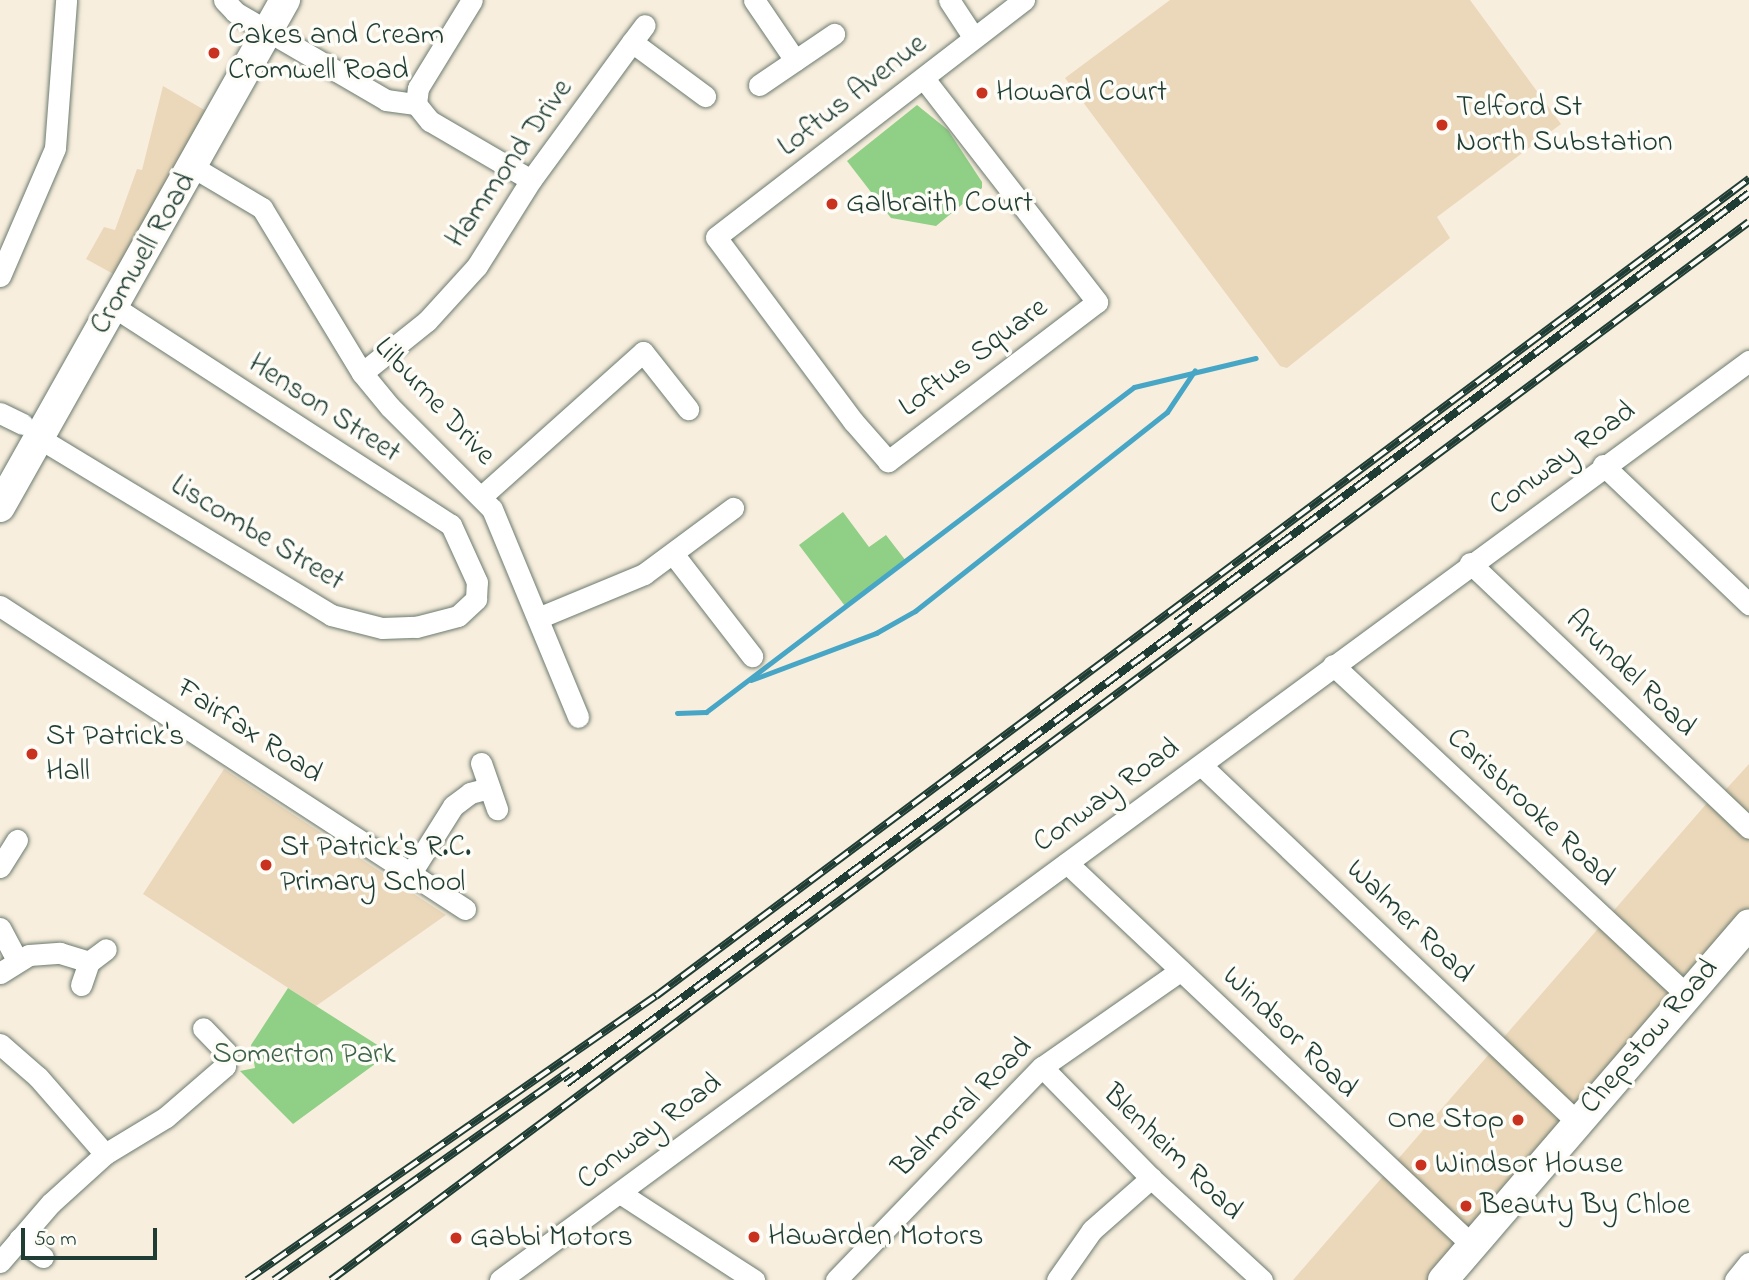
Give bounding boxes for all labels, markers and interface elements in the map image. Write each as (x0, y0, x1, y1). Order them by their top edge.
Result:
place label: Cakes and Cream Cromwell Road (228, 18, 444, 88)
street label: Loftus Avenue (771, 27, 935, 165)
marker: Cakes and Cream Cromwell Road (206, 45, 222, 61)
street label: Hammond Drive (439, 73, 581, 255)
place label: Howard Court (996, 75, 1167, 111)
marker: Howard Court (974, 85, 990, 101)
place label: Telford St North Substation (1456, 90, 1673, 160)
marker: Telford St North Substation (1434, 117, 1450, 133)
street label: Cromwell Road (83, 167, 205, 341)
place label: Galbraith Court (846, 186, 1033, 222)
marker: Galbraith Court (824, 196, 840, 212)
street label: Loftus Square (892, 290, 1056, 426)
street label: Lilburne Drive (366, 330, 502, 474)
street label: Henson Street (241, 346, 407, 472)
street label: Conway Road (1483, 394, 1643, 524)
street label: Liscombe Street (164, 468, 350, 600)
street label: Arundel Road (1557, 603, 1703, 745)
street label: Fairfax Road (169, 672, 329, 792)
place label: St Patrick's Hall (46, 719, 184, 790)
street label: Carisbrooke Road (1438, 721, 1622, 895)
street label: Conway Road (1027, 731, 1187, 861)
marker: St Patrick's Hall (24, 746, 40, 762)
place label: St Patrick's R.C. Primary School (280, 830, 471, 900)
street label: Walmer Road (1338, 852, 1480, 992)
marker: St Patrick's R.C. Primary School (258, 857, 274, 873)
street label: Chepstow Road (1573, 952, 1727, 1122)
street label: Windsor Road (1214, 959, 1364, 1107)
street label: Balmoral Road (885, 1030, 1041, 1186)
park label: Somerton Park (212, 1037, 396, 1073)
street label: Conway Road (570, 1066, 730, 1198)
street label: Blenheim Road (1094, 1077, 1250, 1229)
place label: One Stop (1387, 1102, 1504, 1138)
marker: One Stop (1510, 1112, 1526, 1128)
place label: Windsor House (1435, 1147, 1623, 1183)
marker: Windsor House (1413, 1157, 1429, 1173)
place label: Beauty By Chloe (1480, 1188, 1690, 1224)
marker: Beauty By Chloe (1458, 1198, 1474, 1214)
scale bar (24, 1214, 161, 1258)
place label: Hawarden Motors (768, 1219, 983, 1255)
place label: Gabbi Motors (470, 1220, 633, 1256)
text: 50 m (34, 1225, 77, 1255)
marker: Hawarden Motors (746, 1229, 762, 1245)
marker: Gabbi Motors (448, 1230, 464, 1246)

